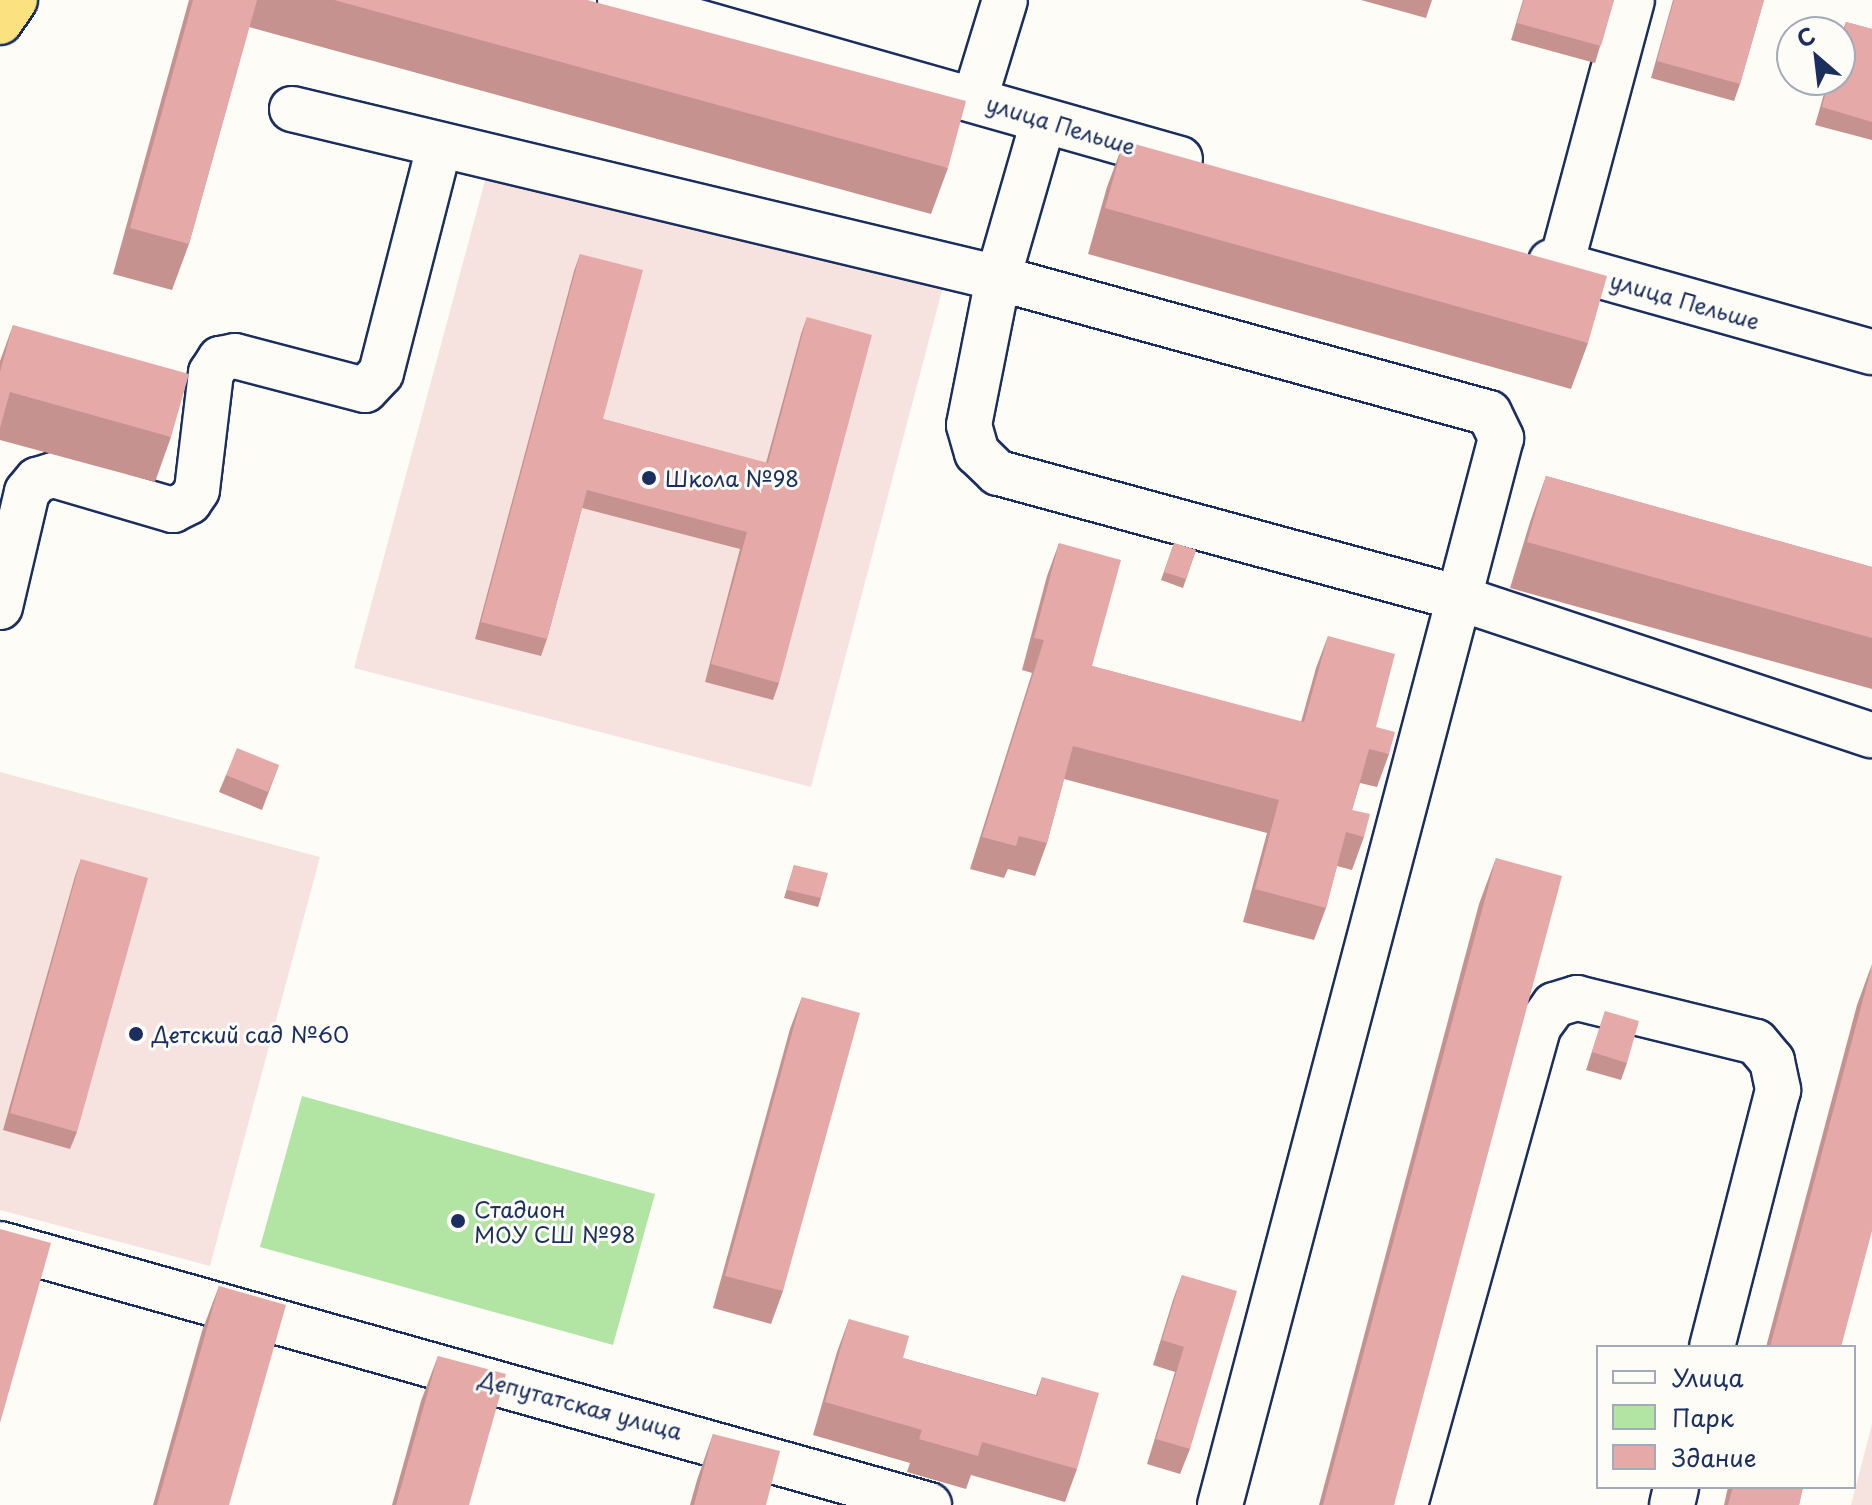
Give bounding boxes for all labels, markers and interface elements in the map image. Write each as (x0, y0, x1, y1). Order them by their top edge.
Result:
north arrow (1776, 16, 1856, 96)
text: С (1790, 18, 1820, 55)
street label: улица Пельше (983, 89, 1139, 159)
street label: улица Пельше (1607, 266, 1763, 334)
place label: Школа №98 (665, 465, 800, 491)
marker: Школа №98 (640, 469, 658, 487)
place label: Детский сад №60 (152, 1021, 351, 1047)
marker: Детский сад №60 (127, 1025, 145, 1043)
place label: Стадион МОУ СШ №98 (474, 1195, 636, 1246)
marker: Стадион МОУ СШ №98 (449, 1212, 467, 1230)
legend (1596, 1345, 1856, 1489)
text: Улица (1672, 1359, 1744, 1395)
street label: Депутатская улица (476, 1364, 686, 1444)
text: Парк (1672, 1399, 1734, 1435)
text: Здание (1672, 1439, 1757, 1475)

